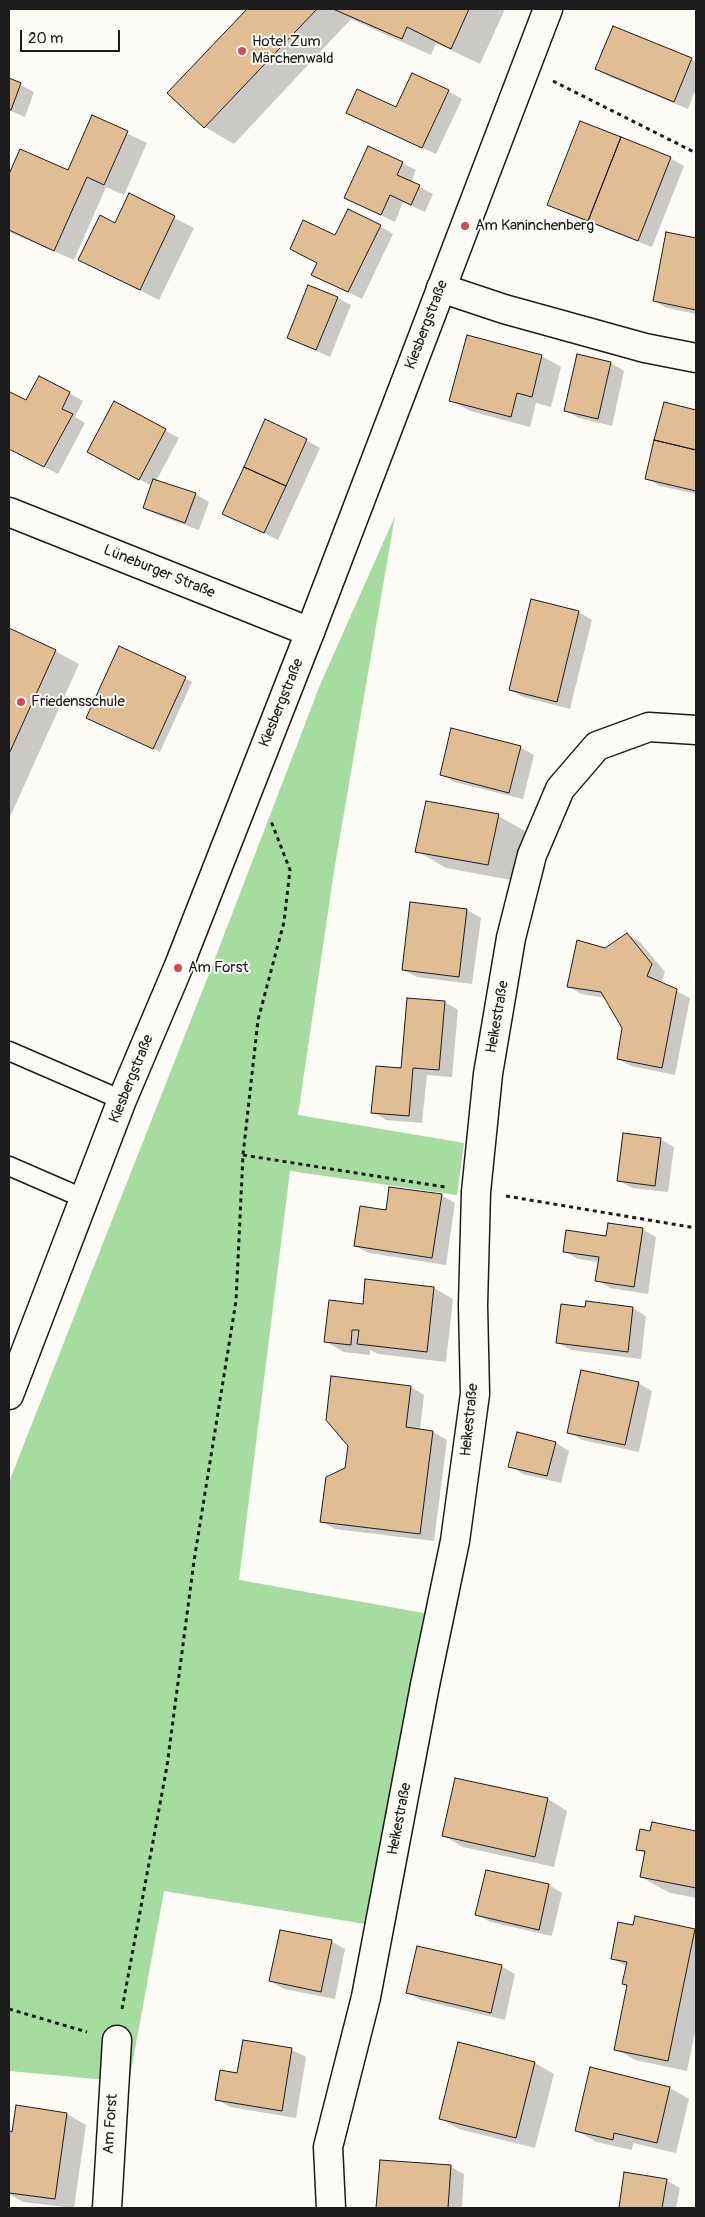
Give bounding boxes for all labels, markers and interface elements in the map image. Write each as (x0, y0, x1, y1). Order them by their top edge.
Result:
scale bar (22, 20, 122, 52)
text: 20 m (28, 29, 63, 48)
place label: Hotel Zum Märchenwald (252, 33, 334, 68)
marker: Hotel Zum Märchenwald (236, 45, 248, 57)
place label: Am Kaninchenberg (475, 217, 594, 235)
marker: Am Kaninchenberg (459, 220, 471, 232)
street label: Kiesbergstraße (402, 278, 452, 372)
street label: Lüneburger Straße (101, 541, 217, 603)
street label: Kiesbergstraße (256, 656, 308, 750)
place label: Friedensschule (31, 693, 125, 711)
marker: Friedensschule (15, 696, 27, 708)
place label: Am Forst (188, 959, 248, 977)
marker: Am Forst (172, 962, 184, 974)
street label: Heikestraße (483, 979, 513, 1055)
street label: Kiesbergstraße (106, 1032, 158, 1126)
street label: Heikestraße (457, 1383, 483, 1457)
street label: Heikestraße (384, 1781, 416, 1857)
street label: Am Forst (100, 2093, 122, 2155)

